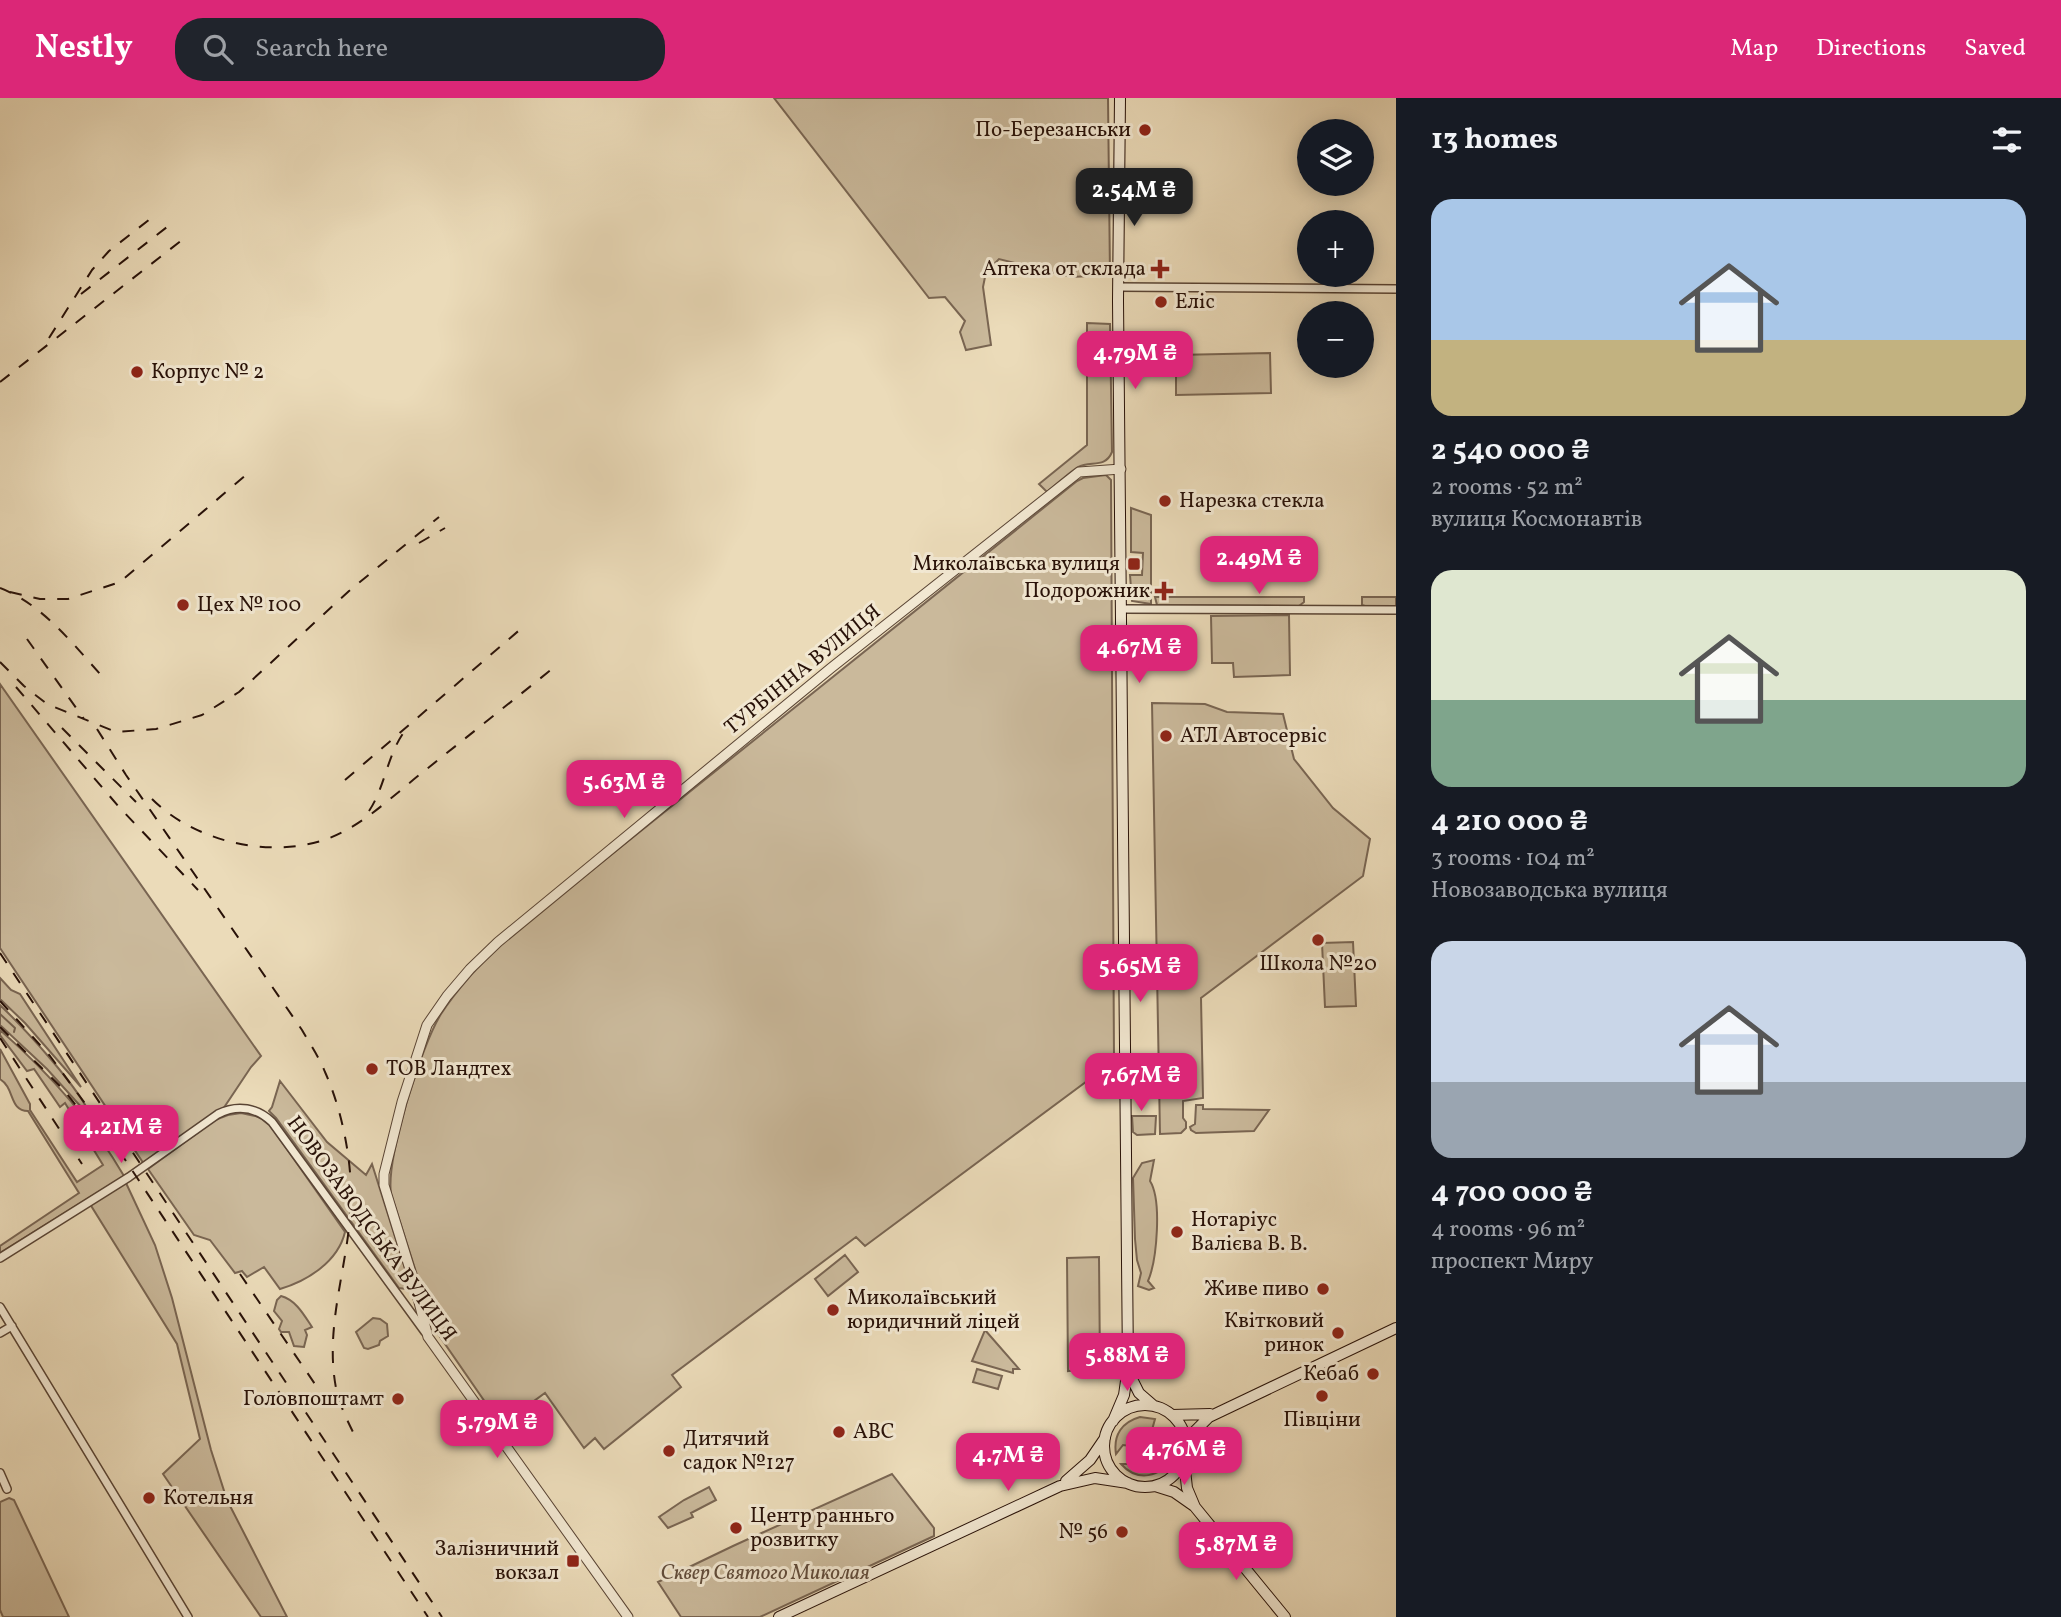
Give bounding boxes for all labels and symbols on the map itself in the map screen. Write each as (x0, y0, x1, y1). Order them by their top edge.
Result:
place label: По-Березанськи (975, 116, 1131, 145)
marker: По-Березанськи (1137, 122, 1153, 138)
pin: 2.54M ₴ (1069, 169, 1199, 228)
place label: Аптека от склада (982, 255, 1146, 284)
marker: Аптека от склада (1152, 261, 1168, 277)
place label: Еліс (1175, 288, 1215, 317)
marker: Еліс (1153, 294, 1169, 310)
pin: 4.79M ₴ (1070, 331, 1200, 391)
place label: Корпус № 2 (151, 358, 264, 387)
marker: Корпус № 2 (129, 364, 145, 380)
place label: Нарезка стекла (1179, 487, 1325, 516)
marker: Нарезка стекла (1157, 493, 1173, 509)
pin: 2.49M ₴ (1194, 536, 1324, 596)
place label: Миколаївська вулиця (913, 550, 1120, 579)
marker: Миколаївська вулиця (1126, 556, 1142, 572)
place label: Подорожник (1024, 577, 1150, 606)
marker: Подорожник (1156, 583, 1172, 599)
place label: Цех № 100 (197, 591, 301, 620)
marker: Цех № 100 (175, 597, 191, 613)
street label: ТУРБІННА ВУЛИЦЯ (719, 598, 887, 742)
pin: 4.67M ₴ (1074, 626, 1204, 685)
place label: АТЛ Автосервіс (1180, 722, 1327, 751)
marker: АТЛ Автосервіс (1158, 728, 1174, 744)
pin: 5.63M ₴ (559, 760, 689, 820)
marker: Школа №20 (1310, 932, 1326, 948)
pin: 5.65M ₴ (1075, 944, 1205, 1004)
place label: Школа №20 (1259, 950, 1377, 979)
pin: 7.67M ₴ (1076, 1054, 1206, 1113)
place label: ТОВ Ландтех (386, 1055, 511, 1084)
marker: ТОВ Ландтех (364, 1061, 380, 1077)
pin: 4.21M ₴ (56, 1105, 186, 1165)
street label: НОВОЗАВОДСЬКА ВУЛИЦЯ (279, 1110, 463, 1348)
place label: Нотаріус Валієва В. В. (1191, 1206, 1308, 1259)
marker: Нотаріус Валієва В. В. (1169, 1224, 1185, 1240)
place label: Живе пиво (1204, 1275, 1309, 1304)
marker: Живе пиво (1315, 1281, 1331, 1297)
place label: Миколаївський юридичний ліцей (847, 1284, 1020, 1337)
marker: Миколаївський юридичний ліцей (825, 1302, 841, 1318)
place label: Квітковий ринок (1224, 1307, 1324, 1360)
marker: Квітковий ринок (1330, 1325, 1346, 1341)
pin: 5.88M ₴ (1062, 1334, 1192, 1393)
place label: Кебаб (1303, 1360, 1359, 1389)
marker: Кебаб (1365, 1366, 1381, 1382)
place label: Головпоштамт (243, 1385, 384, 1414)
marker: Півціни (1314, 1388, 1330, 1404)
marker: Головпоштамт (390, 1391, 406, 1407)
pin: 5.79M ₴ (432, 1400, 562, 1460)
place label: Півціни (1283, 1406, 1361, 1435)
place label: ABC (853, 1418, 895, 1447)
marker: ABC (831, 1424, 847, 1440)
place label: Дитячий садок №127 (683, 1425, 795, 1478)
pin: 4.76M ₴ (1119, 1428, 1249, 1487)
pin: 4.7M ₴ (951, 1434, 1065, 1493)
marker: Дитячий садок №127 (661, 1443, 677, 1459)
place label: Котельня (163, 1484, 253, 1513)
marker: Котельня (141, 1490, 157, 1506)
place label: Центр ранньго розвитку (750, 1502, 894, 1555)
place label: № 56 (1059, 1518, 1108, 1547)
marker: Центр ранньго розвитку (728, 1520, 744, 1536)
pin: 5.87M ₴ (1171, 1522, 1301, 1582)
marker: № 56 (1114, 1524, 1130, 1540)
place label: Залізничний вокзал (434, 1535, 559, 1588)
marker: Залізничний вокзал (565, 1553, 581, 1569)
park label: Сквер Святого Миколая (660, 1559, 870, 1588)

